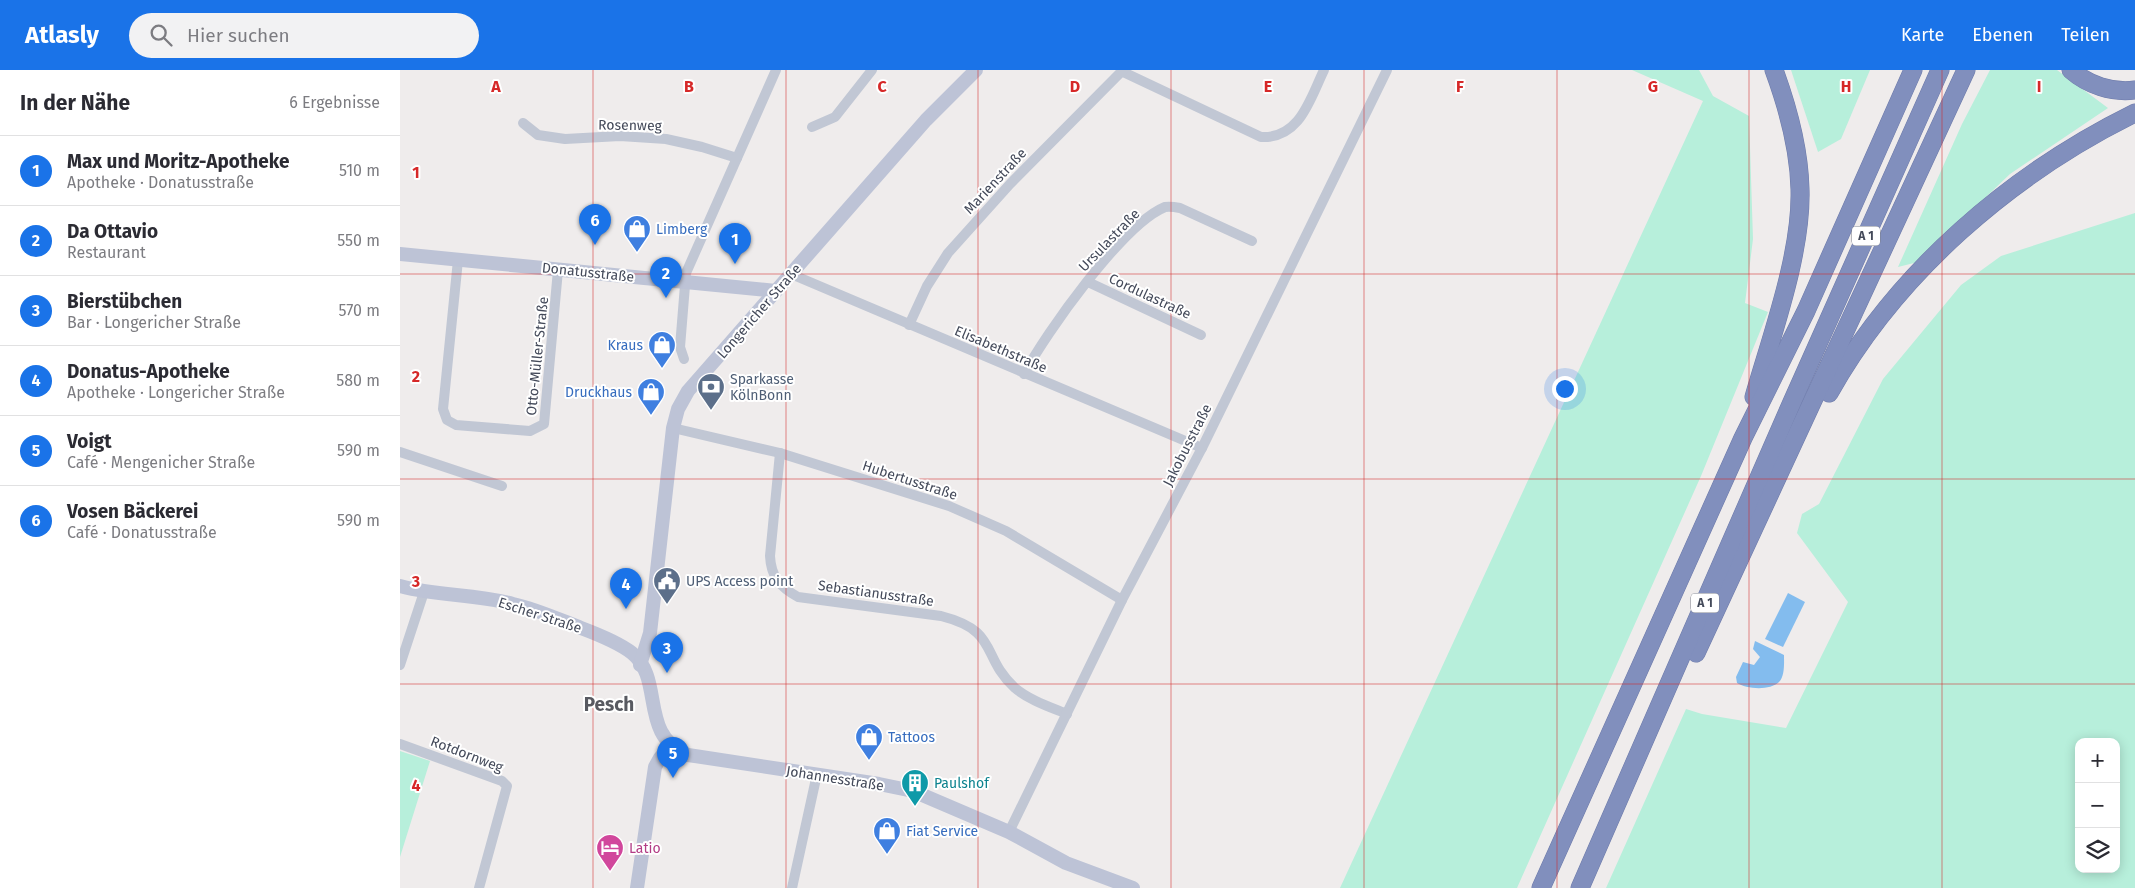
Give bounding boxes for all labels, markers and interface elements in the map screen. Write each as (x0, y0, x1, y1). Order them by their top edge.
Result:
search box (129, 13, 479, 58)
text: Atlasly (25, 21, 99, 49)
icon: search (147, 21, 175, 49)
text: Hier suchen (187, 24, 290, 47)
text: Karte (1901, 24, 1944, 46)
text: Ebenen (1972, 24, 2033, 46)
text: Teilen (2061, 24, 2110, 46)
text: A (490, 77, 501, 96)
text: B (684, 77, 694, 96)
text: C (877, 77, 887, 96)
text: D (1070, 77, 1080, 96)
text: E (1264, 77, 1272, 96)
text: F (1456, 77, 1464, 96)
text: G (1648, 77, 1658, 96)
text: H (1841, 77, 1851, 96)
text: I (2037, 77, 2041, 96)
text: In der Nähe (20, 90, 130, 116)
text: 6 Ergebnisse (289, 93, 380, 112)
street label: Rosenweg (598, 116, 663, 135)
street label: Marienstraße (961, 145, 1030, 218)
text: Max und Moritz-Apotheke (67, 150, 289, 173)
text: 1 (32, 161, 40, 180)
text: 510 m (339, 161, 380, 180)
text: 1 (412, 163, 420, 182)
text: Apotheke · Donatusstraße (67, 173, 254, 192)
pin: 6 (579, 204, 611, 245)
street label: Ursulastraße (1075, 205, 1144, 275)
shop icon: Limberg (622, 214, 652, 253)
text: Da Ottavio (67, 220, 158, 243)
place label: Limberg (656, 221, 708, 238)
pin: 1 (719, 223, 751, 264)
road number: A 1 (1852, 227, 1880, 246)
text: 2 (32, 231, 40, 250)
text: 550 m (337, 231, 380, 250)
text: Restaurant (67, 243, 146, 262)
pin: 2 (650, 257, 682, 298)
street label: Donatusstraße (541, 259, 635, 286)
street label: Longericher Straße (714, 261, 805, 362)
street label: Cordulastraße (1106, 270, 1194, 323)
text: Bierstübchen (67, 290, 182, 313)
street label: Otto-Müller-Straße (523, 296, 552, 416)
text: 3 (32, 301, 40, 320)
text: 570 m (339, 301, 380, 320)
text: Bar · Longericher Straße (67, 313, 241, 332)
street label: Elisabethstraße (952, 322, 1050, 377)
shop icon: Kraus (647, 330, 677, 369)
place label: Kraus (608, 337, 643, 354)
text: Donatus-Apotheke (67, 360, 230, 383)
text: 2 (412, 367, 420, 386)
text: 4 (31, 371, 41, 390)
text: 580 m (336, 371, 380, 390)
place label: Sparkasse KölnBonn (730, 371, 794, 404)
bank icon: Sparkasse KölnBonn (696, 372, 726, 411)
your location (1552, 376, 1578, 402)
shop icon: Druckhaus (636, 377, 666, 416)
text: Apotheke · Longericher Straße (67, 383, 285, 402)
place label: Druckhaus (565, 384, 632, 401)
street label: Jakobusstraße (1159, 401, 1215, 489)
text: Voigt (67, 430, 112, 453)
text: 5 (32, 441, 40, 460)
text: 590 m (337, 441, 380, 460)
text: Café · Mengenicher Straße (67, 453, 255, 472)
street label: Hubertusstraße (860, 457, 959, 504)
text: Vosen Bäckerei (67, 500, 198, 523)
text: 6 (31, 511, 41, 530)
text: 590 m (337, 511, 380, 530)
text: Café · Donatusstraße (67, 523, 217, 542)
public building icon: UPS Access point (652, 566, 682, 605)
pin: 4 (610, 568, 642, 609)
text: 3 (411, 572, 420, 591)
place label: UPS Access point (686, 573, 794, 590)
street label: Sebastianusstraße (817, 577, 935, 610)
street label: Escher Straße (496, 594, 584, 637)
road number: A 1 (1691, 594, 1719, 612)
pin: 3 (651, 632, 683, 673)
district label: Pesch (584, 693, 634, 716)
shop icon: Tattoos (854, 722, 884, 761)
place label: Tattoos (888, 729, 935, 746)
street label: Rotdornweg (428, 733, 506, 776)
pin: 5 (657, 737, 689, 778)
map controls (2075, 738, 2120, 873)
button: + (2075, 738, 2120, 783)
street label: Johannesstraße (785, 762, 885, 795)
building icon: Paulshof (900, 768, 930, 807)
place label: Paulshof (934, 775, 990, 792)
text: 4 (411, 776, 421, 795)
button: − (2075, 783, 2120, 828)
shop icon: Fiat Service (872, 816, 902, 855)
place label: Fiat Service (906, 823, 978, 840)
button: layers (2075, 828, 2120, 873)
hotel icon: Latio (595, 833, 625, 872)
place label: Latio (629, 840, 661, 857)

